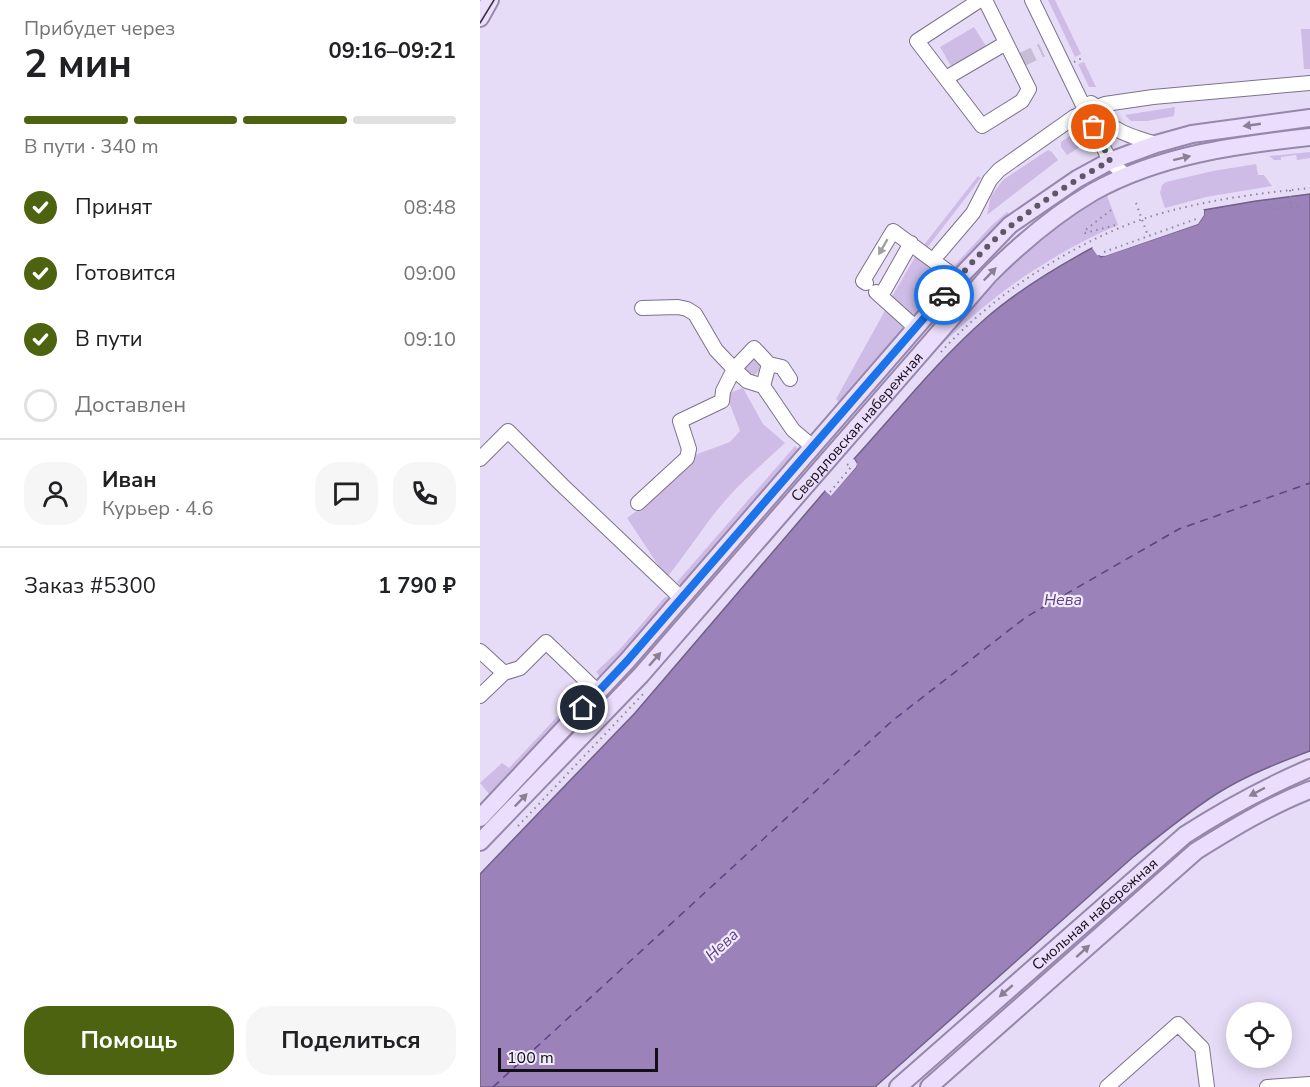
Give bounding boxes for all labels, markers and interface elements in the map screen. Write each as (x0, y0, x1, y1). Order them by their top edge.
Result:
text: Прибудет через (24, 15, 175, 42)
text: 09:16–09:21 (328, 36, 456, 66)
text: 2 мин (24, 38, 132, 91)
pin (1068, 101, 1119, 152)
icon: bag (1077, 110, 1110, 143)
one-way arrow (1242, 120, 1261, 129)
text: В пути · 340 m (24, 133, 159, 160)
one-way arrow (1173, 153, 1191, 163)
icon: check (24, 191, 57, 224)
text: Принят (75, 192, 152, 222)
text: 08:48 (403, 194, 456, 221)
one-way arrow (878, 239, 888, 256)
icon: check (24, 257, 57, 290)
text: Готовится (75, 258, 176, 288)
text: 09:00 (403, 260, 456, 287)
courier (914, 265, 974, 325)
one-way arrow (983, 267, 996, 282)
icon: car (928, 279, 961, 312)
icon: check (24, 323, 57, 356)
text: В пути (75, 324, 143, 354)
text: 09:10 (403, 326, 456, 353)
street label: Свердловская набережная (786, 348, 928, 506)
text: Доставлен (75, 390, 186, 420)
button: person (24, 462, 87, 525)
button: chat (315, 462, 378, 525)
button: phone (393, 462, 456, 525)
text: Иван (102, 465, 157, 495)
text: Курьер · 4.6 (102, 495, 214, 522)
text: Заказ #5300 (24, 571, 156, 601)
text: 1 790 ₽ (378, 571, 456, 601)
water label: Нева (1044, 589, 1082, 611)
one-way arrow (649, 651, 662, 667)
pin (557, 682, 608, 733)
icon: home (566, 691, 599, 724)
one-way arrow (1248, 787, 1265, 797)
one-way arrow (513, 793, 527, 807)
street label: Смольная набережная (1028, 853, 1162, 975)
water label: Нева (701, 924, 743, 966)
one-way arrow (1075, 944, 1090, 958)
one-way arrow (999, 984, 1014, 997)
map controls (1226, 1002, 1292, 1068)
button: locate (1226, 1002, 1292, 1068)
button: Помощь (24, 1006, 234, 1075)
button: Поделиться (246, 1006, 456, 1075)
scale bar (498, 1045, 658, 1072)
text: 100 m (507, 1047, 554, 1069)

